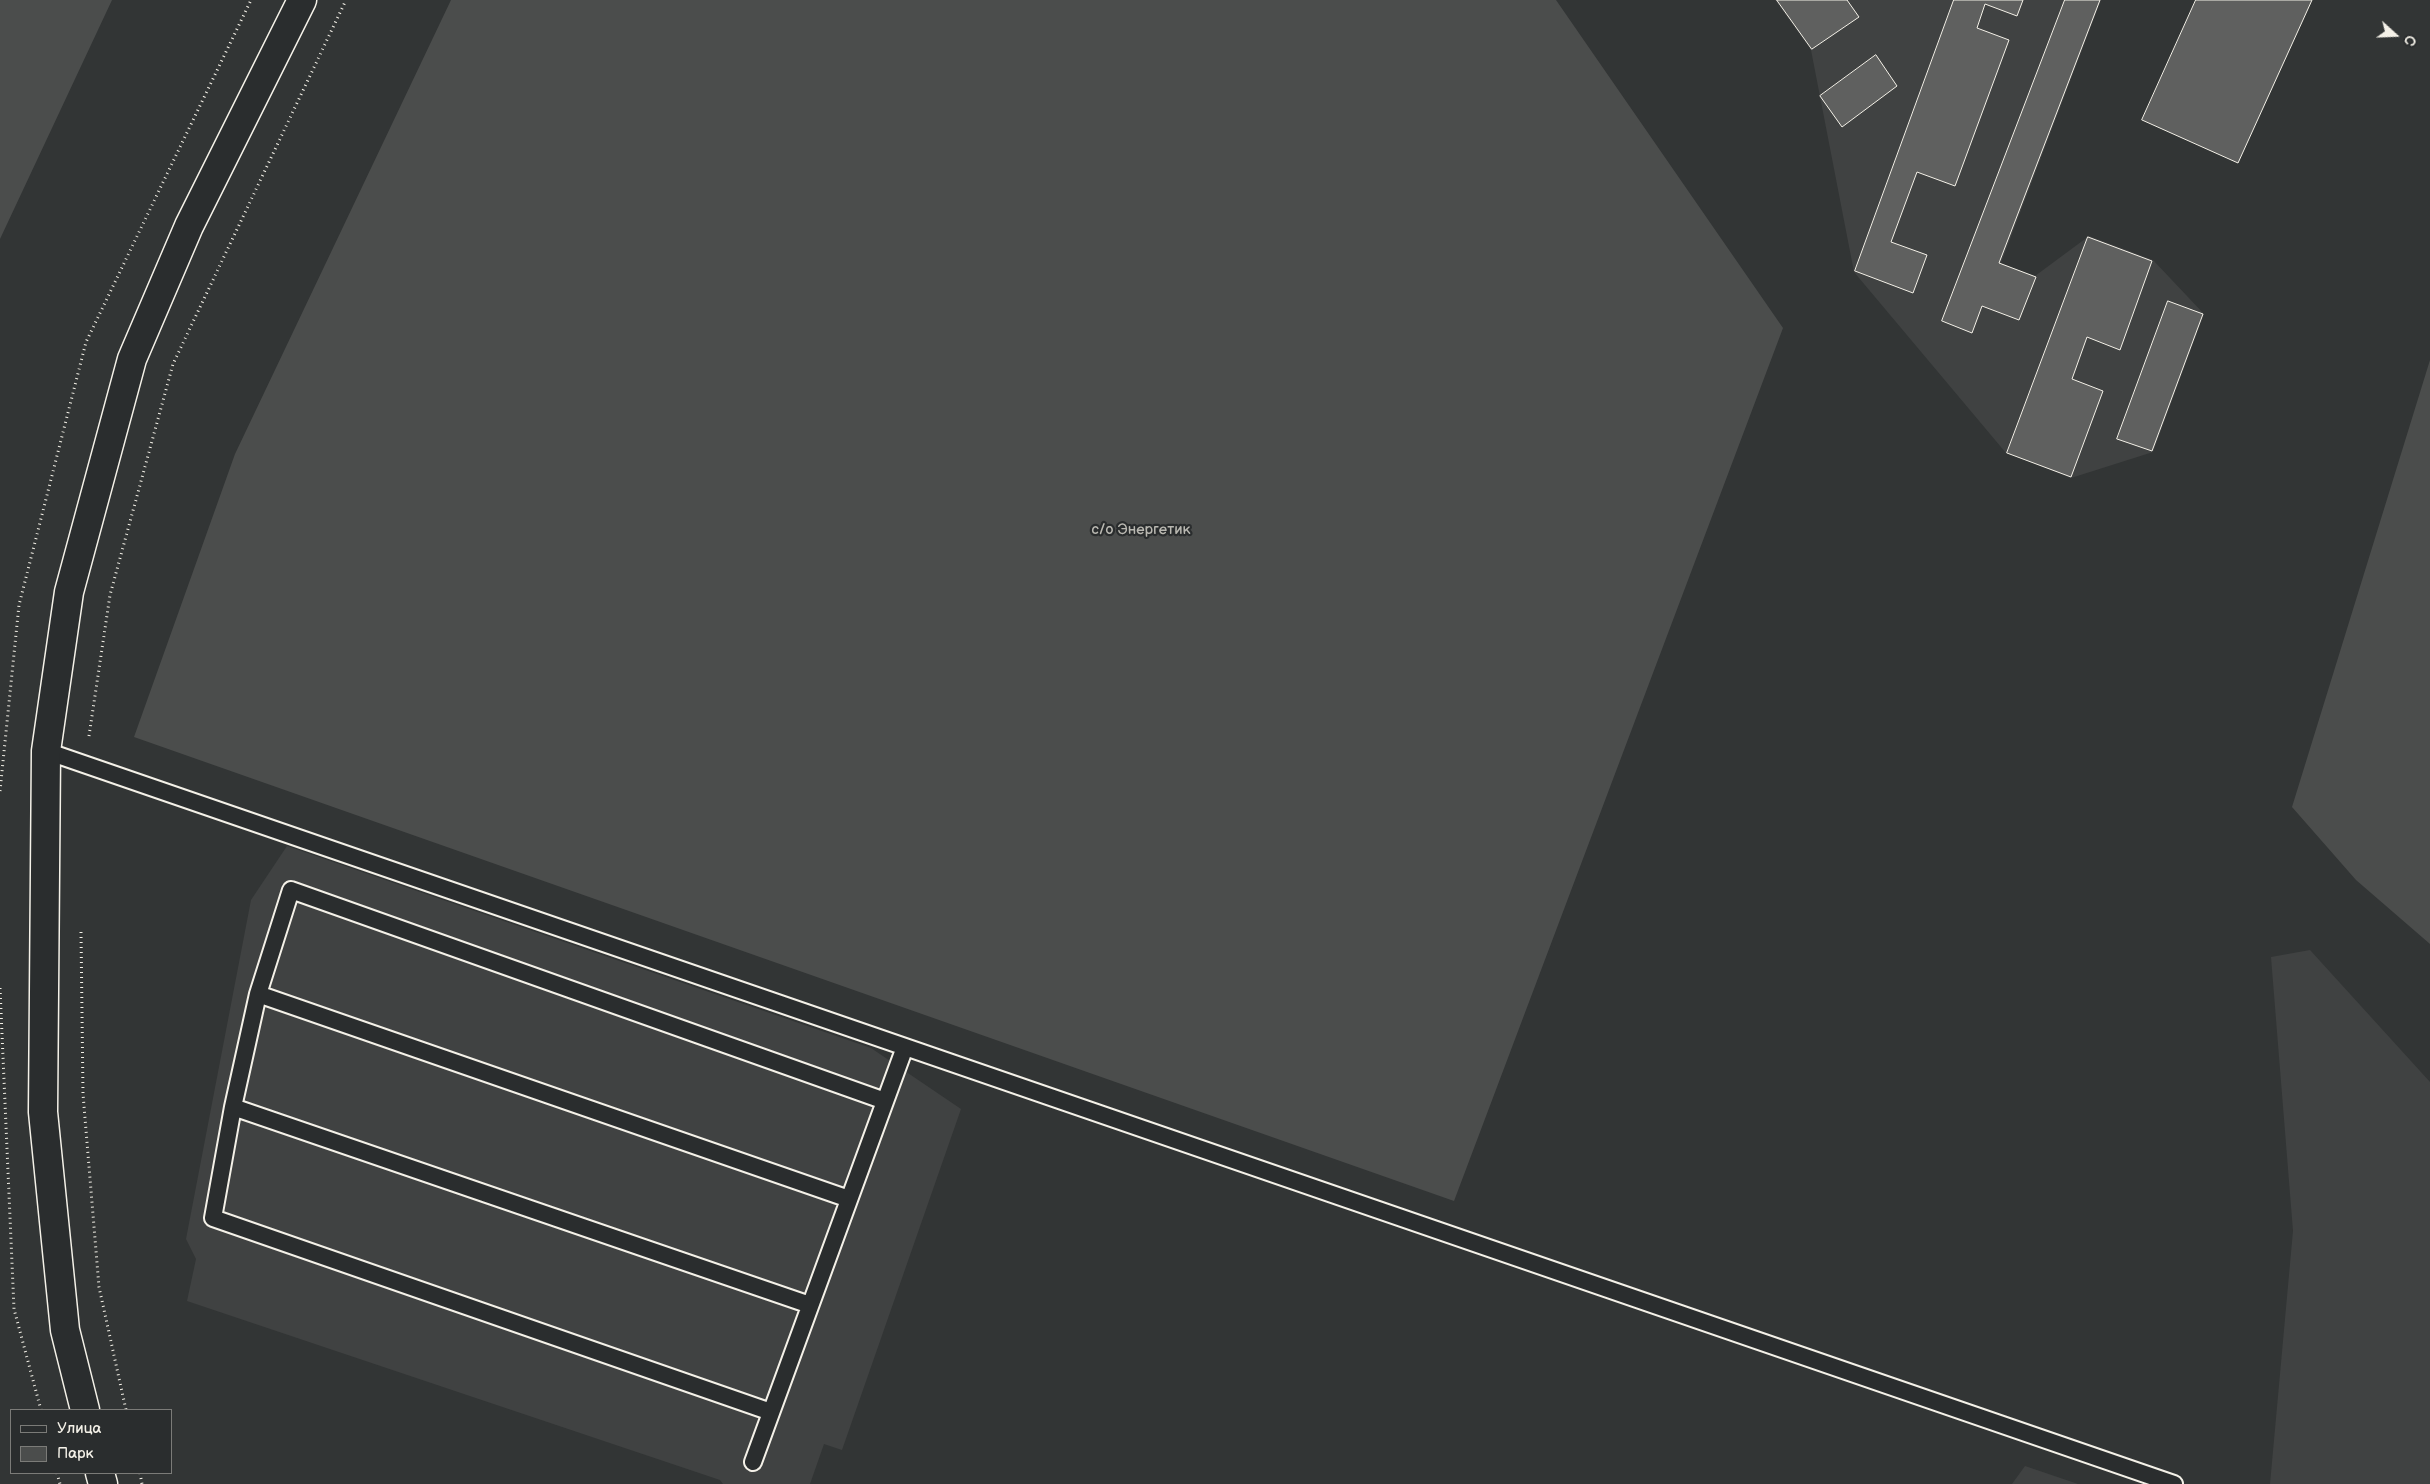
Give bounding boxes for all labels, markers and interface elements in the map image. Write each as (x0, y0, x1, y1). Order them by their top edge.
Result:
north arrow (2370, 10, 2420, 60)
text: С (2400, 33, 2419, 48)
park label: с/о Энергетик (1091, 521, 1191, 539)
legend (10, 1409, 172, 1474)
text: Улица (57, 1419, 101, 1438)
text: Парк (57, 1444, 94, 1463)

